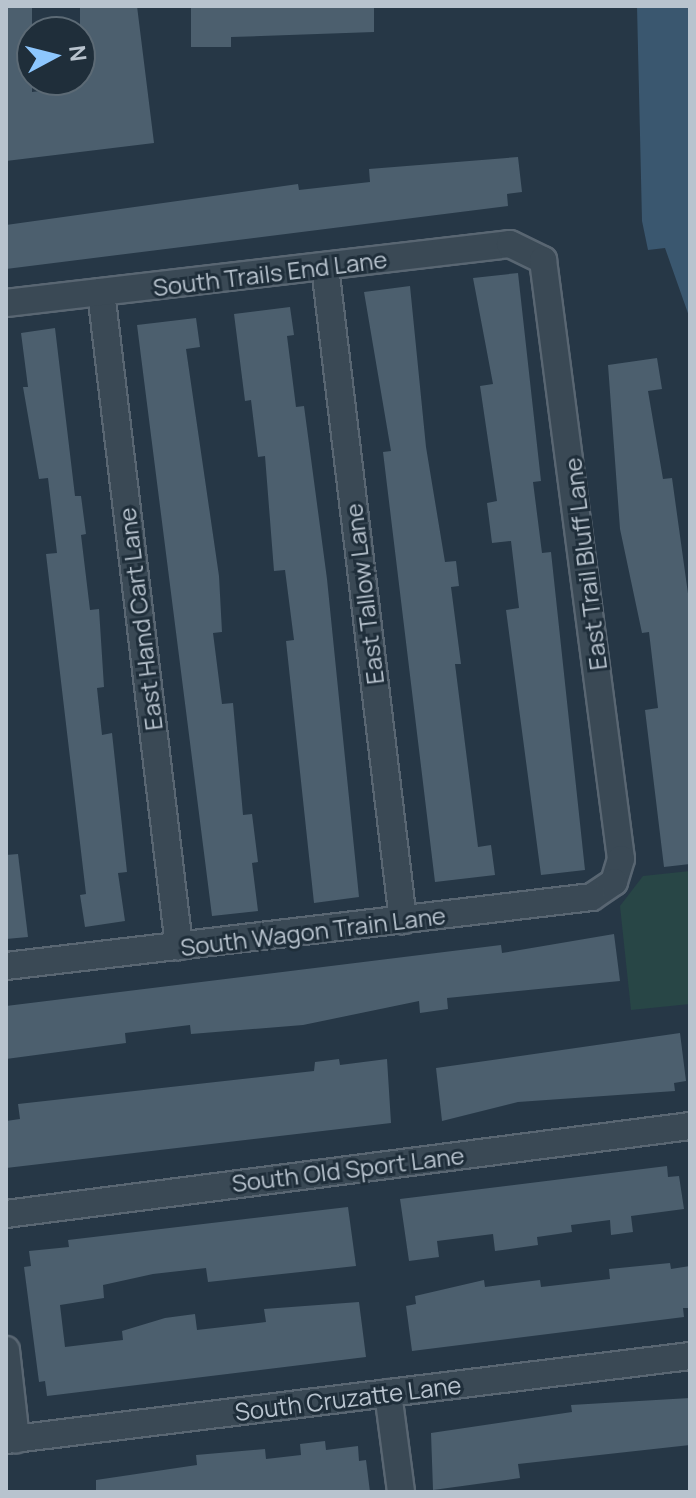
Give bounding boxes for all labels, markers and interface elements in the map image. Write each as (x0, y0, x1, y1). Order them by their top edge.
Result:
north arrow (16, 16, 96, 96)
text: N (62, 44, 94, 63)
street label: South Trails End Lane (151, 244, 389, 302)
street label: East Trail Bluff Lane (558, 456, 612, 672)
street label: East Tallow Lane (339, 502, 389, 686)
street label: East Hand Cart Lane (112, 506, 168, 732)
street label: South Wagon Train Lane (179, 900, 447, 962)
street label: South Old Sport Lane (230, 1140, 466, 1198)
street label: South Cruzatte Lane (233, 1370, 463, 1426)

